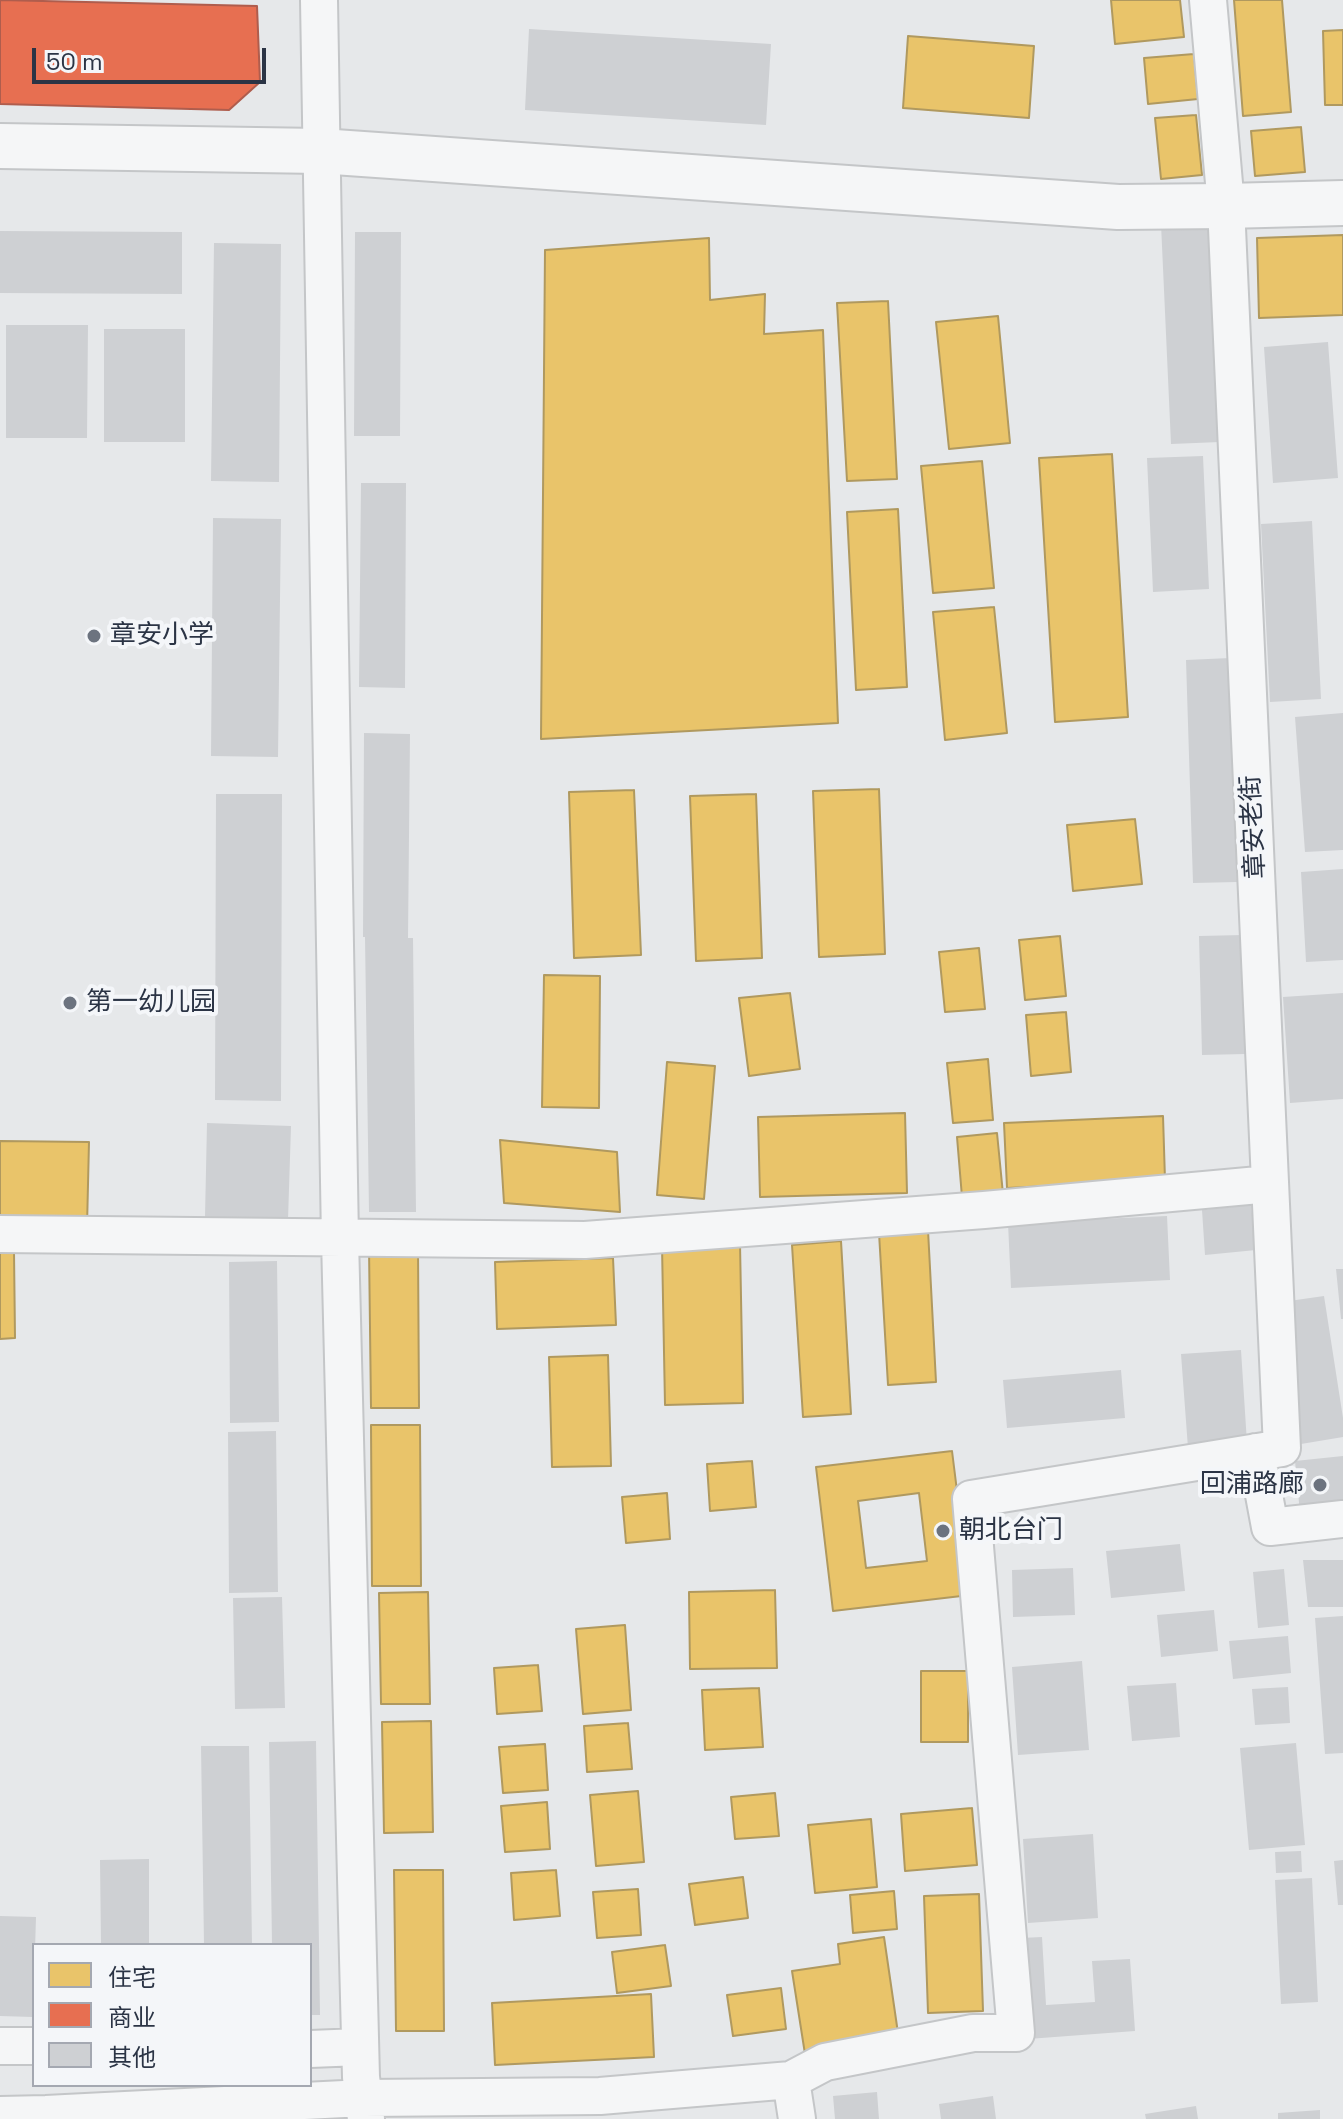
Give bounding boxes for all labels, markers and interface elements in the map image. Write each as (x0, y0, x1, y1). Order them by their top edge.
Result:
scale bar (36, 32, 270, 82)
text: 50 m (46, 46, 103, 77)
place label: 章安小学 (110, 620, 214, 652)
marker: 章安小学 (85, 627, 103, 645)
street label: 章安老街 (1236, 774, 1272, 880)
place label: 第一幼儿园 (86, 987, 216, 1019)
marker: 第一幼儿园 (61, 994, 79, 1012)
place label: 回浦路廊 (1200, 1469, 1304, 1501)
marker: 回浦路廊 (1311, 1476, 1329, 1494)
place label: 朝北台门 (959, 1515, 1063, 1547)
marker: 朝北台门 (934, 1522, 952, 1540)
legend (32, 1943, 312, 2087)
text: 住宅 (108, 1962, 156, 1993)
text: 商业 (108, 2002, 156, 2033)
text: 其他 (108, 2042, 156, 2073)

